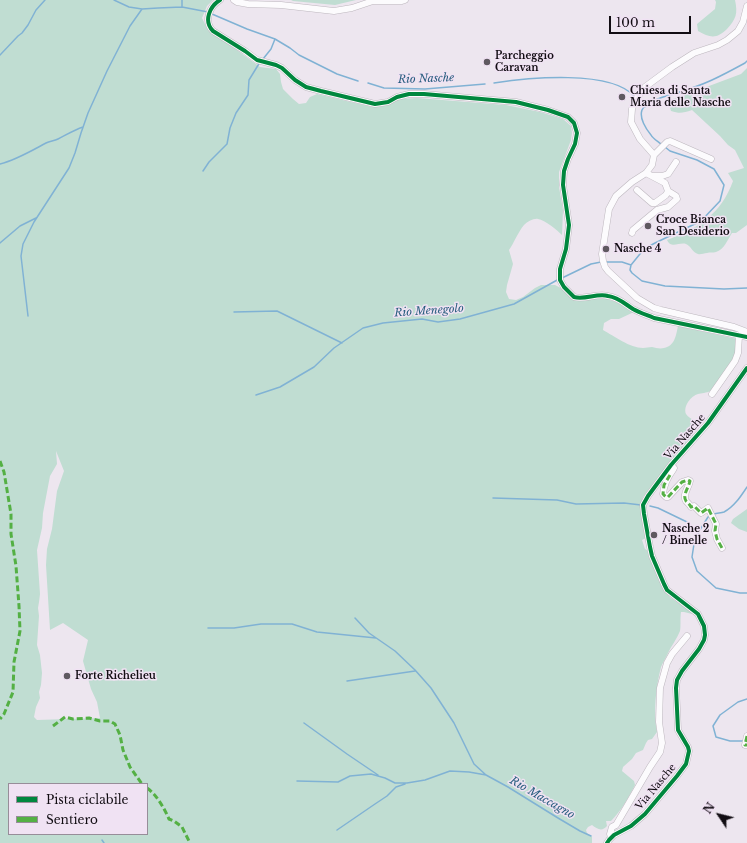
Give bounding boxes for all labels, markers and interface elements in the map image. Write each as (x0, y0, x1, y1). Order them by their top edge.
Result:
scale bar (611, 8, 693, 34)
text: 100 m (616, 15, 655, 30)
place label: Parcheggio Caravan (495, 50, 554, 74)
marker: Parcheggio Caravan (482, 57, 492, 67)
water label: Rio Nasche (398, 71, 454, 87)
place label: Chiesa di Santa Maria delle Nasche (630, 85, 731, 108)
marker: Chiesa di Santa Maria delle Nasche (617, 92, 627, 102)
place label: Croce Bianca San Desiderio (656, 214, 730, 238)
marker: Croce Bianca San Desiderio (643, 221, 653, 231)
place label: Nasche 4 (614, 243, 661, 255)
marker: Nasche 4 (601, 244, 611, 254)
water label: Rio Menegolo (394, 302, 464, 320)
street label: Via Nasche (662, 412, 708, 462)
place label: Nasche 2 / Binelle (662, 523, 709, 546)
marker: Nasche 2 / Binelle (649, 530, 659, 540)
place label: Forte Richelieu (75, 670, 156, 682)
marker: Forte Richelieu (62, 671, 72, 681)
street label: Via Nasche (633, 762, 679, 812)
water label: Rio Maccagno (507, 774, 577, 822)
legend (8, 783, 148, 835)
text: Pista ciclabile (46, 792, 129, 807)
north arrow (699, 795, 739, 835)
text: N (700, 800, 718, 816)
text: Sentiero (46, 812, 98, 827)

